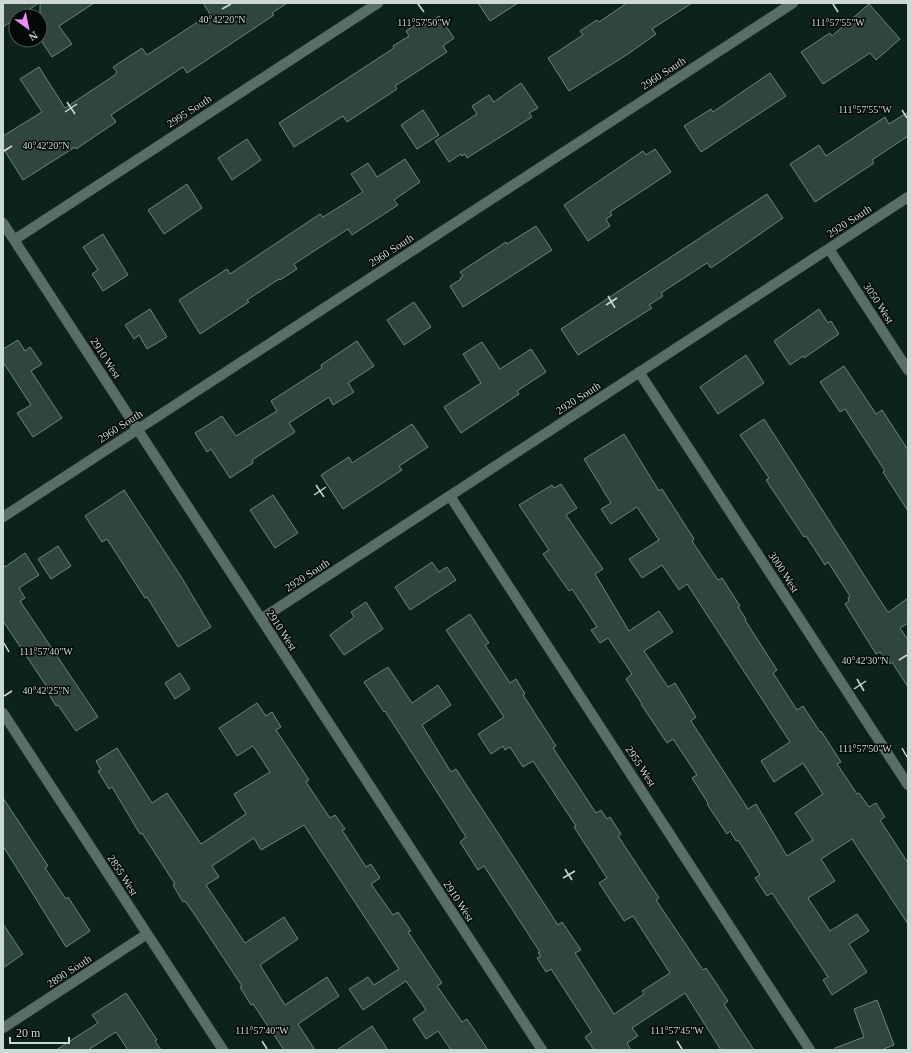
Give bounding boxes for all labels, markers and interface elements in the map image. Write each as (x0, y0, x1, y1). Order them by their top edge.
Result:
north arrow (8, 8, 48, 48)
text: 40°42'20"N (198, 14, 246, 25)
text: 111°57'50"W (397, 17, 451, 28)
text: 111°57'55"W (811, 17, 865, 28)
text: N (27, 29, 40, 44)
street label: 2960 South (639, 54, 688, 92)
street label: 2995 South (165, 92, 214, 130)
text: 111°57'55"W (838, 104, 892, 115)
text: 40°42'20"N (22, 140, 70, 151)
street label: 2920 South (825, 202, 874, 240)
street label: 2960 South (367, 231, 416, 269)
street label: 3050 West (861, 280, 897, 326)
street label: 2910 West (88, 335, 124, 381)
street label: 2920 South (554, 379, 603, 417)
street label: 2960 South (96, 407, 145, 445)
street label: 3000 West (766, 549, 802, 595)
street label: 2920 South (283, 556, 332, 594)
street label: 2910 West (264, 607, 300, 653)
text: 111°57'40"W (19, 646, 73, 657)
text: 40°42'30"N (841, 655, 889, 666)
text: 40°42'25"N (22, 685, 70, 696)
street label: 2955 West (623, 743, 659, 789)
text: 111°57'50"W (838, 743, 892, 754)
street label: 2855 West (105, 852, 141, 898)
street label: 2910 West (441, 878, 477, 924)
street label: 2890 South (45, 952, 94, 990)
scale bar (10, 1019, 69, 1045)
text: 111°57'40"W (235, 1025, 289, 1036)
text: 111°57'45"W (650, 1025, 704, 1036)
text: 20 m (16, 1026, 41, 1040)

